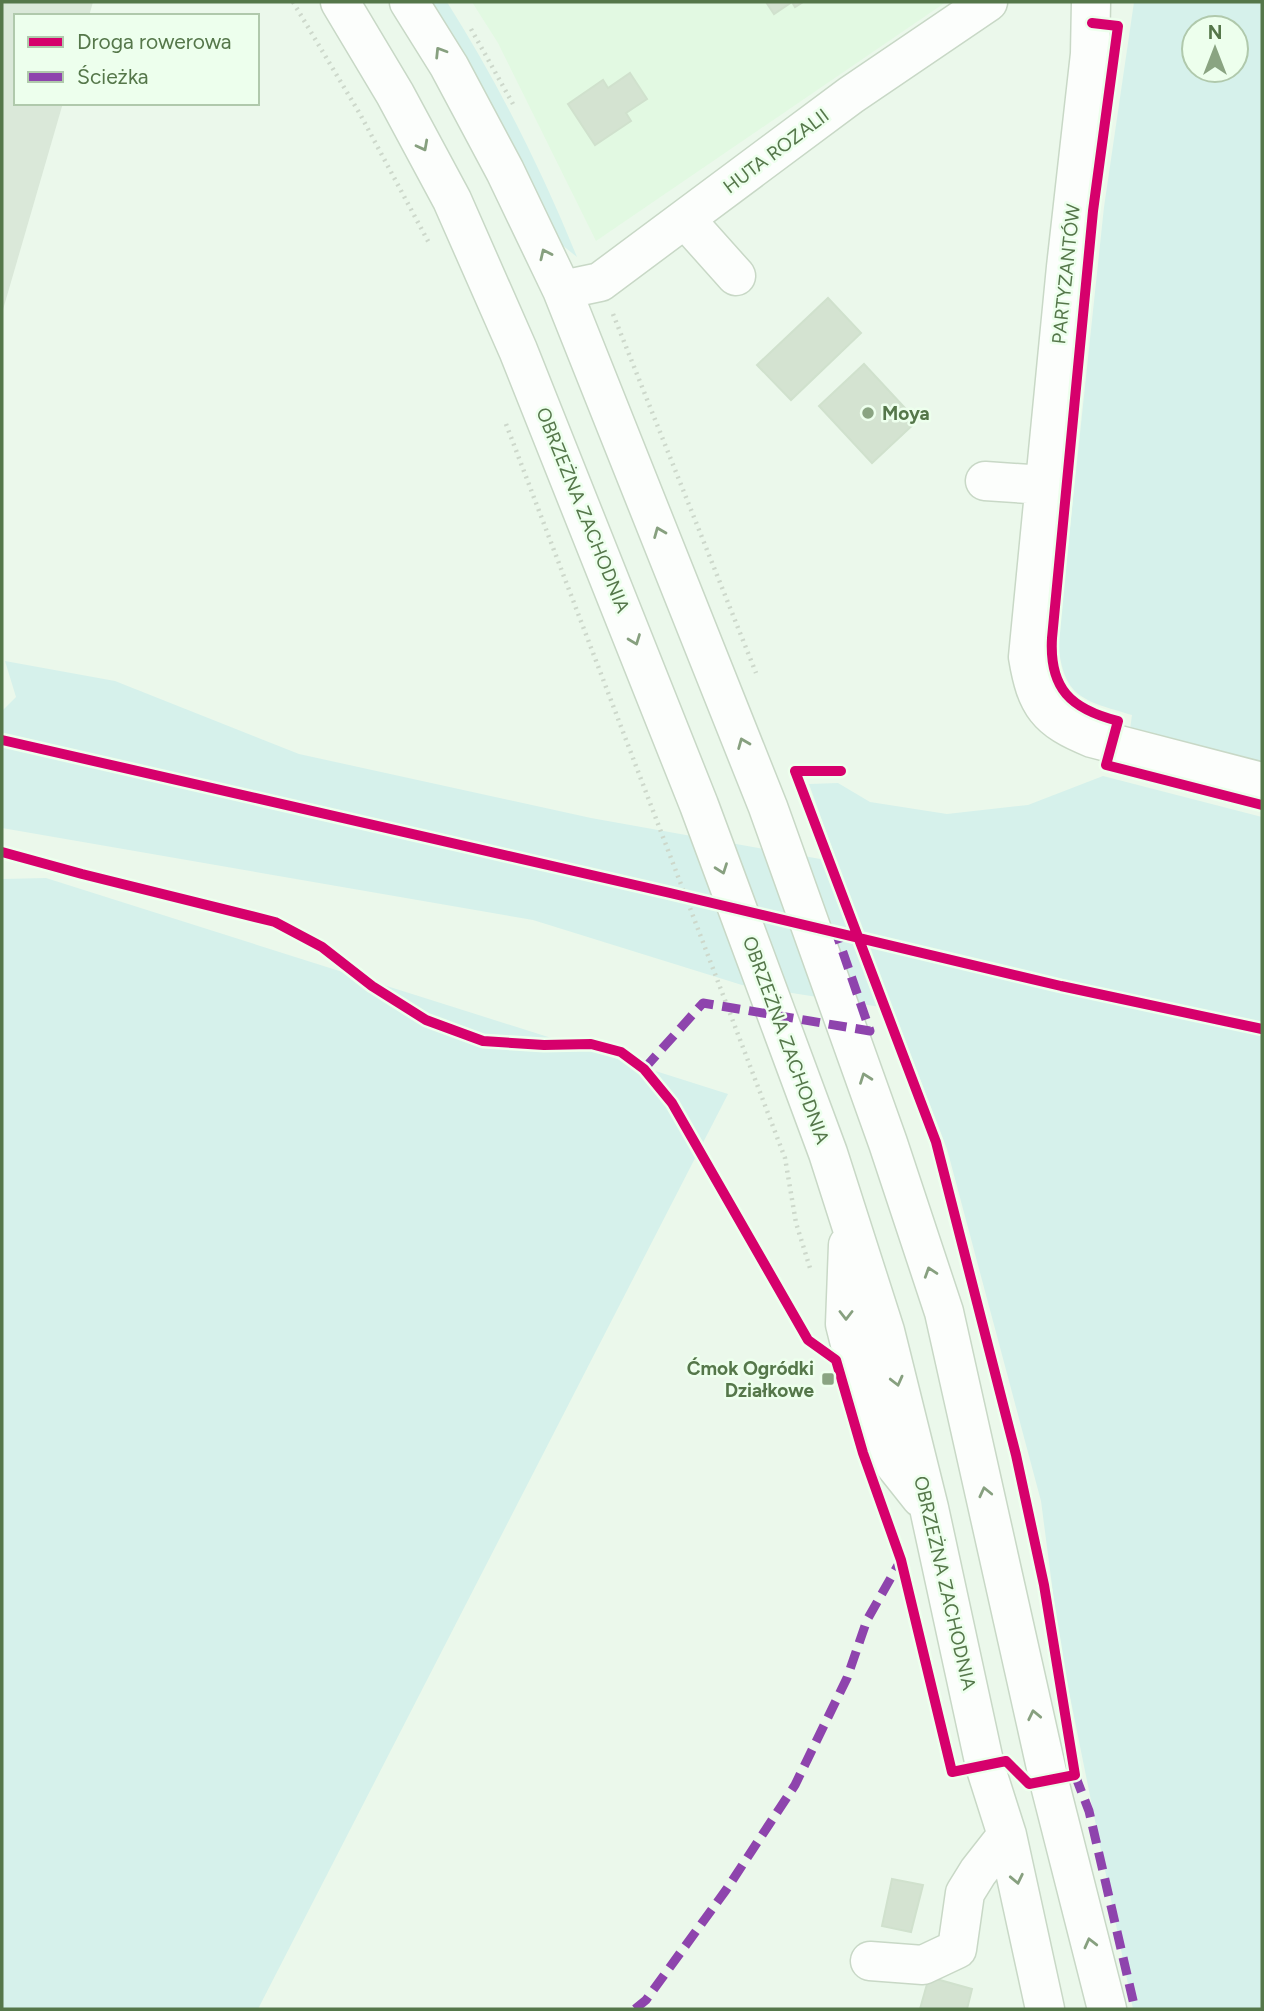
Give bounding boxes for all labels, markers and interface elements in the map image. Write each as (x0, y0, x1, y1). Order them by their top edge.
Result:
legend (14, 14, 259, 105)
north arrow (1180, 14, 1250, 84)
text: N (1208, 21, 1222, 44)
text: Droga rowerowa (77, 29, 232, 54)
one-way arrow (435, 46, 448, 59)
text: Ścieżka (77, 64, 149, 89)
street label: HUTA ROZALII (719, 104, 833, 198)
one-way arrow (415, 139, 428, 151)
street label: PARTYZANTÓW (1047, 202, 1085, 345)
one-way arrow (539, 249, 553, 261)
place label: Moya (882, 402, 930, 425)
street label: OBRZEŻNA ZACHODNIA (531, 404, 635, 616)
marker: Moya (860, 405, 876, 421)
one-way arrow (653, 527, 667, 539)
one-way arrow (626, 634, 640, 646)
one-way arrow (737, 738, 751, 750)
one-way arrow (714, 862, 728, 874)
street label: OBRZEŻNA ZACHODNIA (738, 933, 834, 1147)
one-way arrow (859, 1073, 873, 1085)
one-way arrow (924, 1266, 939, 1278)
one-way arrow (838, 1310, 854, 1320)
place label: Ćmok Ogródki Działkowe (687, 1357, 814, 1402)
marker: Ćmok Ogródki Działkowe (820, 1371, 836, 1387)
one-way arrow (889, 1375, 903, 1387)
street label: OBRZEŻNA ZACHODNIA (909, 1474, 981, 1693)
one-way arrow (978, 1486, 993, 1498)
one-way arrow (1027, 1709, 1042, 1721)
one-way arrow (1008, 1873, 1023, 1885)
one-way arrow (1084, 1937, 1098, 1949)

